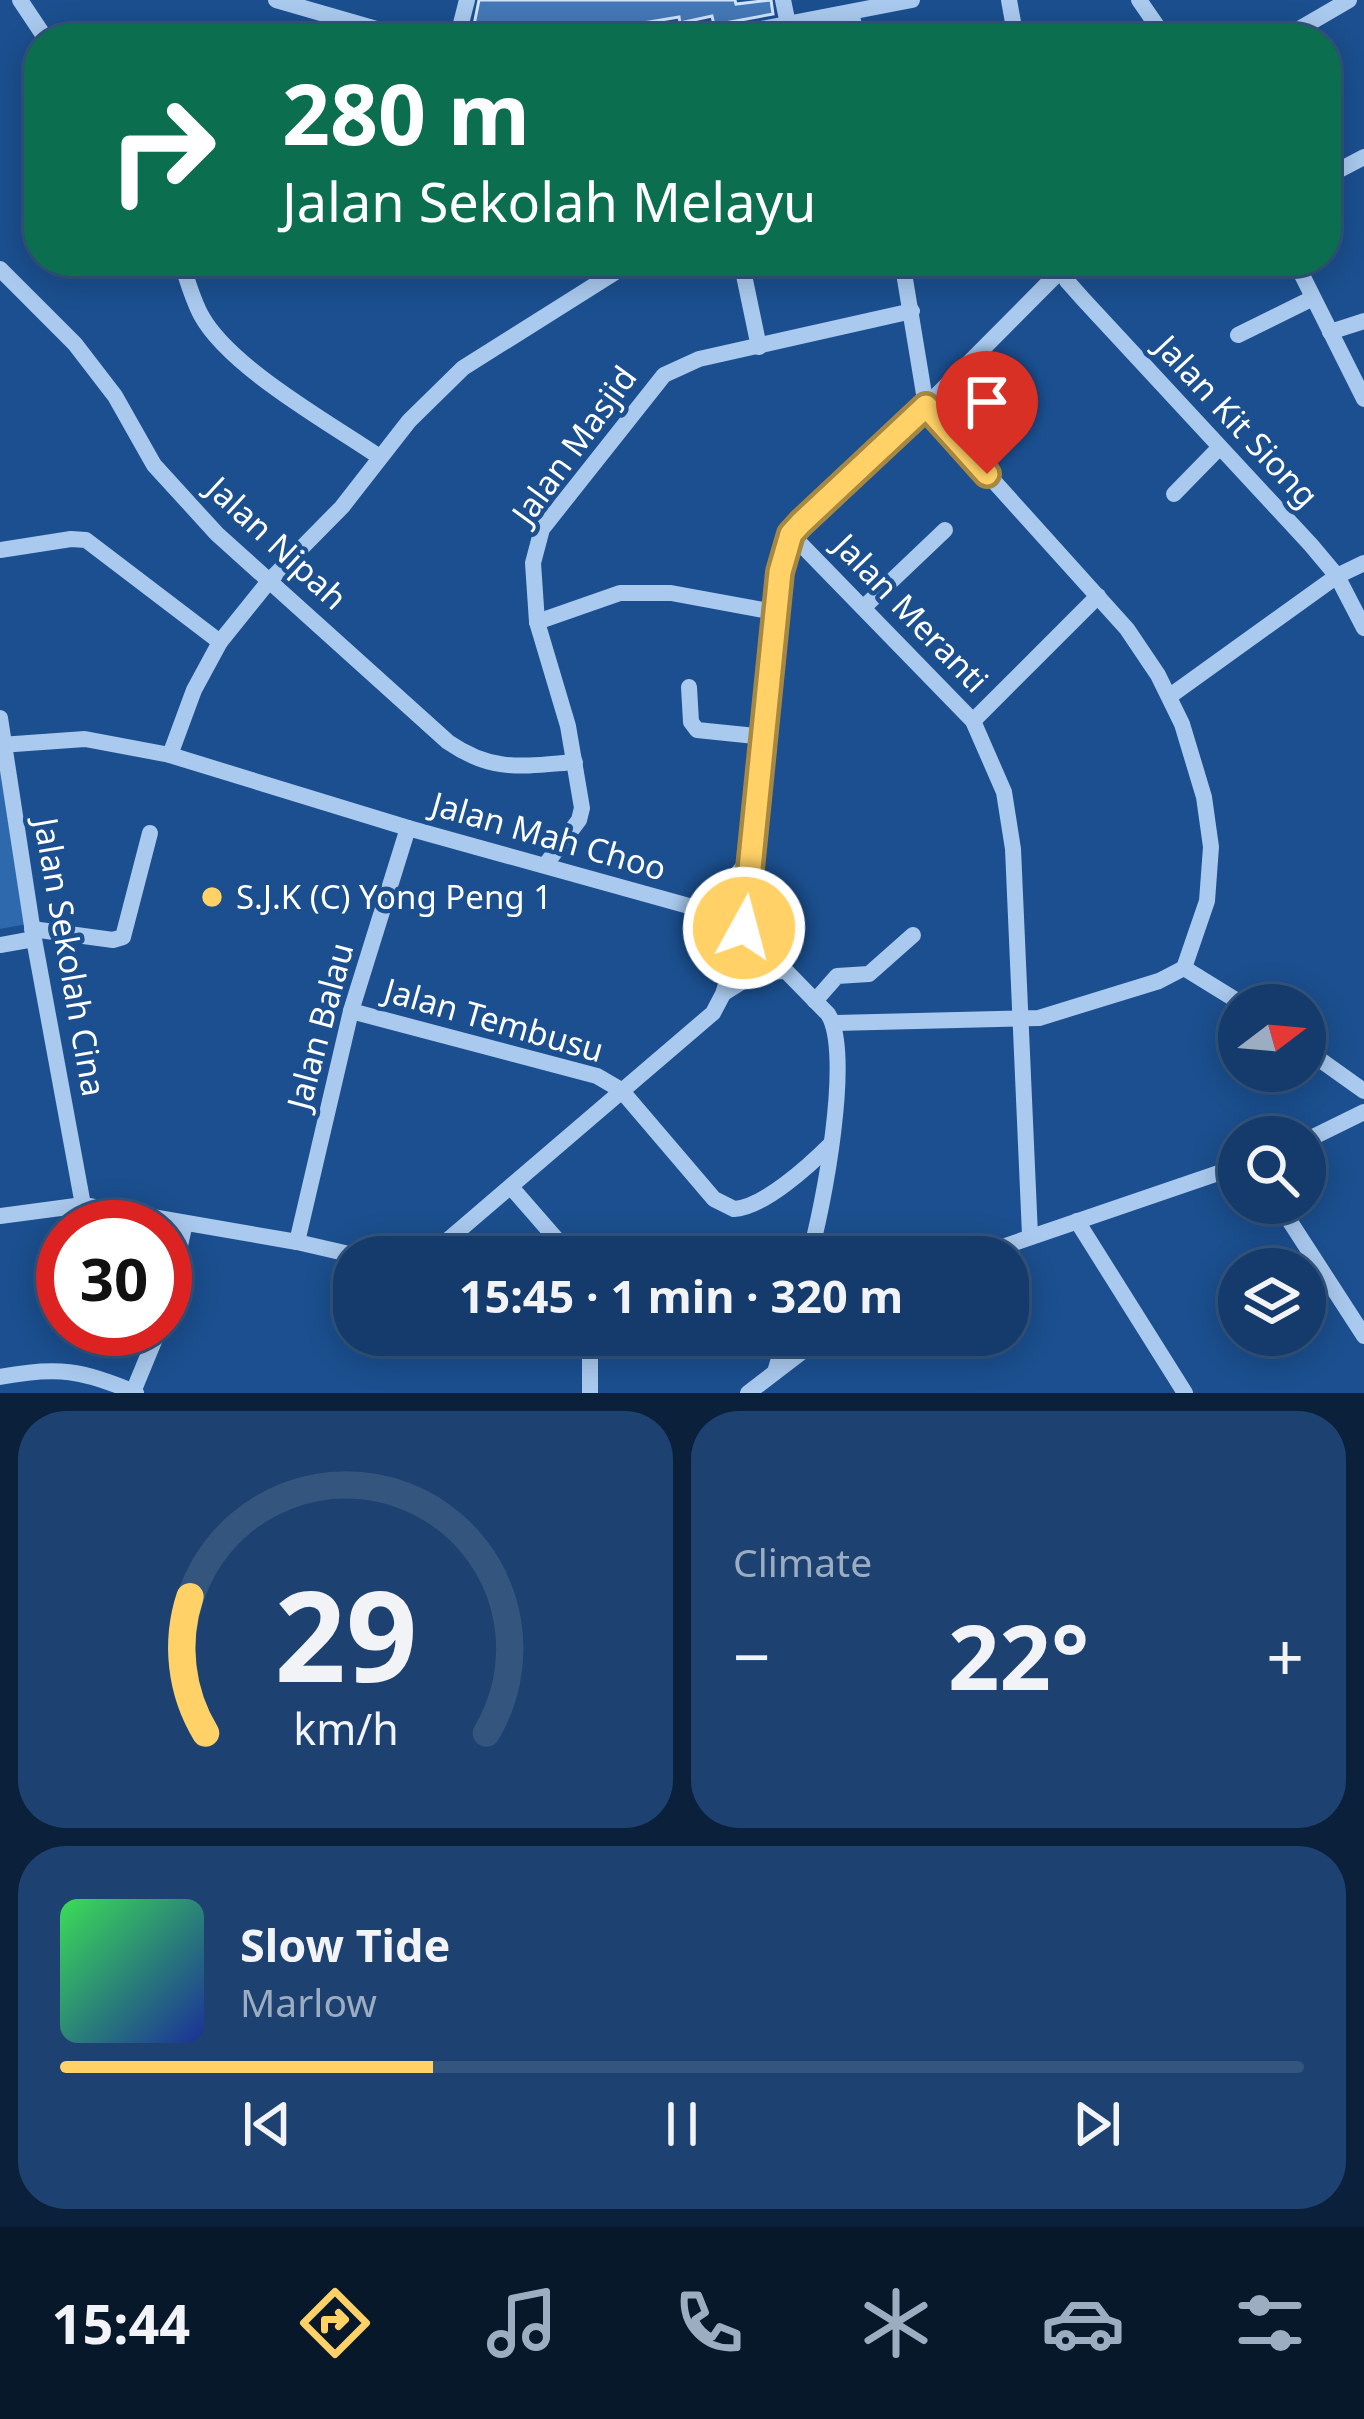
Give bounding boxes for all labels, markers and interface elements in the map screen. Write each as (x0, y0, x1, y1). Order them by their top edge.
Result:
text: 280 m (282, 55, 530, 170)
icon: right (84, 72, 240, 228)
text: Jalan Sekolah Melayu (282, 164, 817, 238)
street label: Jalan Kit Siong (1144, 323, 1329, 517)
pin (936, 351, 1038, 474)
street label: Jalan Masjid (499, 357, 646, 535)
icon: arrive (954, 369, 1020, 435)
street label: Jalan Nipah (195, 464, 357, 619)
street label: Jalan Meranti (822, 521, 999, 702)
street label: Jalan Mah Choo (424, 780, 672, 891)
street label: Jalan Sekolah Cina (23, 811, 117, 1100)
position arrow (681, 865, 807, 991)
place label: S.J.K (C) Yong Peng 1 (236, 874, 552, 919)
marker: S.J.K (C) Yong Peng 1 (199, 884, 225, 910)
street label: Jalan Balau (275, 937, 363, 1117)
street label: Jalan Tembusu (376, 966, 609, 1072)
north arrow (1218, 984, 1326, 1092)
map controls (1218, 984, 1326, 1356)
button: search (1218, 1116, 1326, 1224)
speed limit sign: 30 (36, 1200, 192, 1356)
button: layers (1218, 1248, 1326, 1356)
text: 15:45 · 1 min · 320 m (459, 1265, 903, 1326)
text: Climate (733, 1535, 872, 1588)
text: 29 (274, 1549, 417, 1719)
text: 22° (948, 1594, 1089, 1716)
text: − (733, 1610, 771, 1700)
text: + (1266, 1610, 1304, 1700)
text: km/h (293, 1698, 398, 1757)
text: Slow Tide (240, 1914, 450, 1975)
text: Marlow (240, 1975, 377, 2028)
icon: previous (234, 2091, 300, 2157)
icon: pause (649, 2091, 715, 2157)
icon: next (1064, 2091, 1130, 2157)
icon: directions (293, 2281, 377, 2365)
icon: music (480, 2281, 564, 2365)
icon: phone (667, 2281, 751, 2365)
icon: climate (854, 2281, 938, 2365)
icon: car (1041, 2281, 1125, 2365)
icon: filters (1228, 2281, 1312, 2365)
text: 15:44 (52, 2286, 190, 2360)

